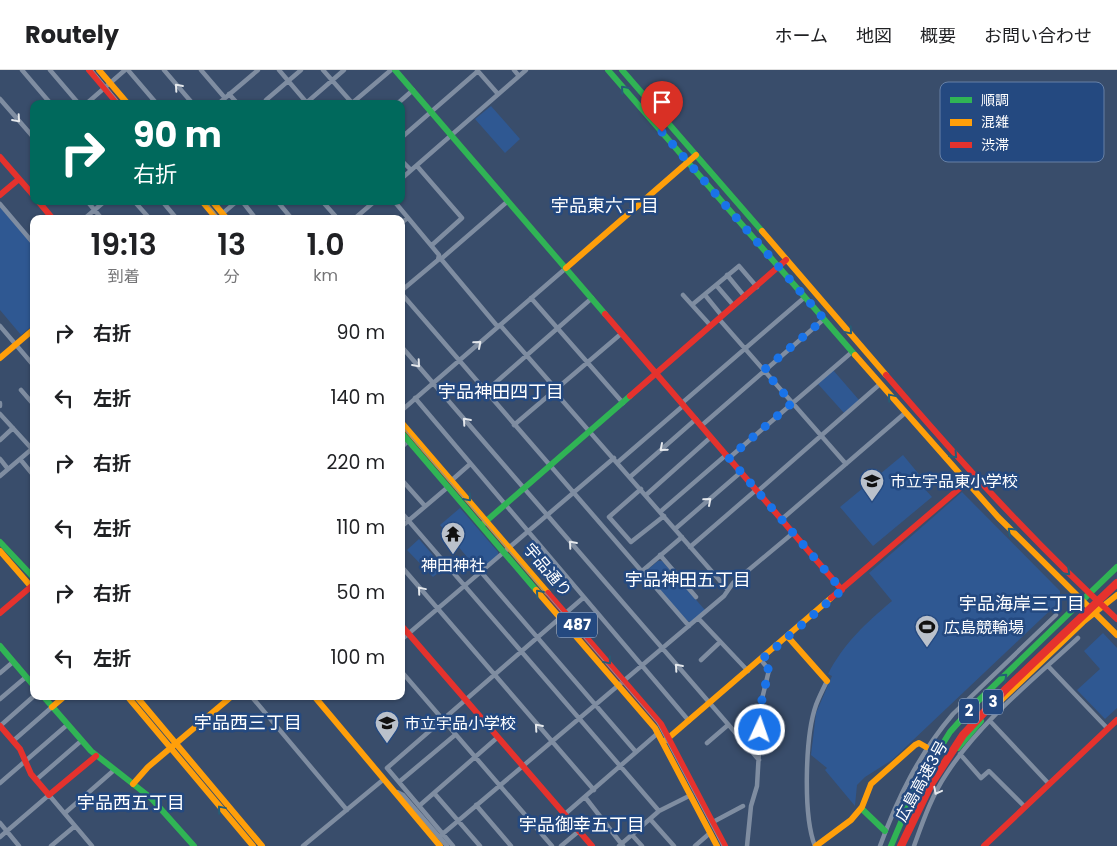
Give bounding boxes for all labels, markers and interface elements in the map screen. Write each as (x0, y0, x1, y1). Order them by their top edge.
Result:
text: Routely (25, 18, 119, 51)
text: ホーム (775, 23, 828, 48)
text: 地図 (856, 23, 892, 48)
text: 概要 (920, 23, 956, 48)
text: お問い合わせ (984, 23, 1092, 48)
pin (641, 81, 683, 132)
legend (940, 82, 1104, 162)
one-way arrow (176, 84, 184, 93)
one-way arrow (621, 85, 630, 94)
icon: arrive (648, 88, 676, 116)
text: 順調 (981, 90, 1009, 110)
text: 90 m (133, 110, 222, 159)
text: 混雑 (981, 112, 1009, 132)
one-way arrow (11, 113, 20, 122)
icon: right (50, 120, 115, 185)
text: 渋滞 (981, 135, 1009, 155)
text: 右折 (133, 159, 177, 190)
district label: 宇品東六丁目 (551, 193, 659, 218)
text: 19:13 (90, 223, 157, 266)
text: 13 (217, 223, 246, 266)
text: 1.0 (306, 223, 345, 266)
text: km (313, 264, 338, 287)
text: 到着 (108, 265, 140, 288)
text: 分 (224, 265, 240, 288)
icon: right (50, 319, 78, 347)
text: 90 m (336, 319, 385, 346)
text: 右折 (93, 320, 131, 347)
one-way arrow (843, 326, 852, 335)
one-way arrow (472, 341, 481, 350)
one-way arrow (411, 358, 420, 367)
district label: 宇品神田四丁目 (438, 379, 564, 404)
icon: left (50, 384, 78, 412)
text: 140 m (330, 384, 385, 411)
text: 左折 (93, 385, 131, 412)
one-way arrow (888, 394, 897, 403)
one-way arrow (463, 417, 472, 426)
one-way arrow (659, 442, 668, 451)
icon: right (50, 449, 78, 477)
text: 220 m (327, 449, 385, 476)
one-way arrow (949, 449, 958, 458)
text: 右折 (93, 450, 131, 477)
school or university icon: 市立宇品東小学校 (859, 468, 885, 502)
place label: 市立宇品東小学校 (890, 470, 1018, 493)
one-way arrow (462, 493, 471, 502)
one-way arrow (702, 498, 711, 506)
icon: left (50, 514, 78, 542)
text: 110 m (336, 514, 385, 541)
text: 左折 (93, 515, 131, 542)
temple icon: 神田神社 (440, 521, 466, 555)
one-way arrow (1008, 528, 1017, 537)
street label: 宇品通り (518, 538, 577, 602)
one-way arrow (569, 541, 577, 550)
place label: 神田神社 (421, 554, 485, 577)
one-way arrow (1061, 566, 1070, 575)
district label: 宇品神田五丁目 (625, 567, 751, 592)
icon: right (50, 579, 78, 607)
text: 50 m (336, 579, 385, 606)
text: 右折 (93, 580, 131, 607)
one-way arrow (419, 587, 427, 596)
one-way arrow (536, 590, 545, 599)
district label: 宇品海岸三丁目 (959, 591, 1085, 616)
road number: 487 (557, 612, 597, 638)
sports icon: 広島競輪場 (914, 614, 940, 648)
place label: 広島競輪場 (944, 616, 1024, 639)
icon: left (50, 644, 78, 672)
text: 100 m (330, 644, 385, 671)
text: 左折 (93, 645, 131, 672)
one-way arrow (602, 656, 611, 665)
one-way arrow (674, 664, 683, 673)
one-way arrow (999, 674, 1008, 683)
road number: 3 (983, 690, 1003, 714)
road number: 2 (959, 698, 979, 724)
position arrow (733, 703, 785, 755)
district label: 宇品西三丁目 (194, 710, 302, 735)
school or university icon: 市立宇品小学校 (374, 710, 400, 744)
place label: 市立宇品小学校 (404, 712, 516, 735)
one-way arrow (535, 723, 544, 732)
street label: 広島高速3号 (890, 737, 953, 826)
one-way arrow (933, 786, 943, 795)
district label: 宇品西五丁目 (77, 790, 185, 815)
one-way arrow (218, 806, 227, 815)
district label: 宇品御幸五丁目 (519, 812, 645, 837)

